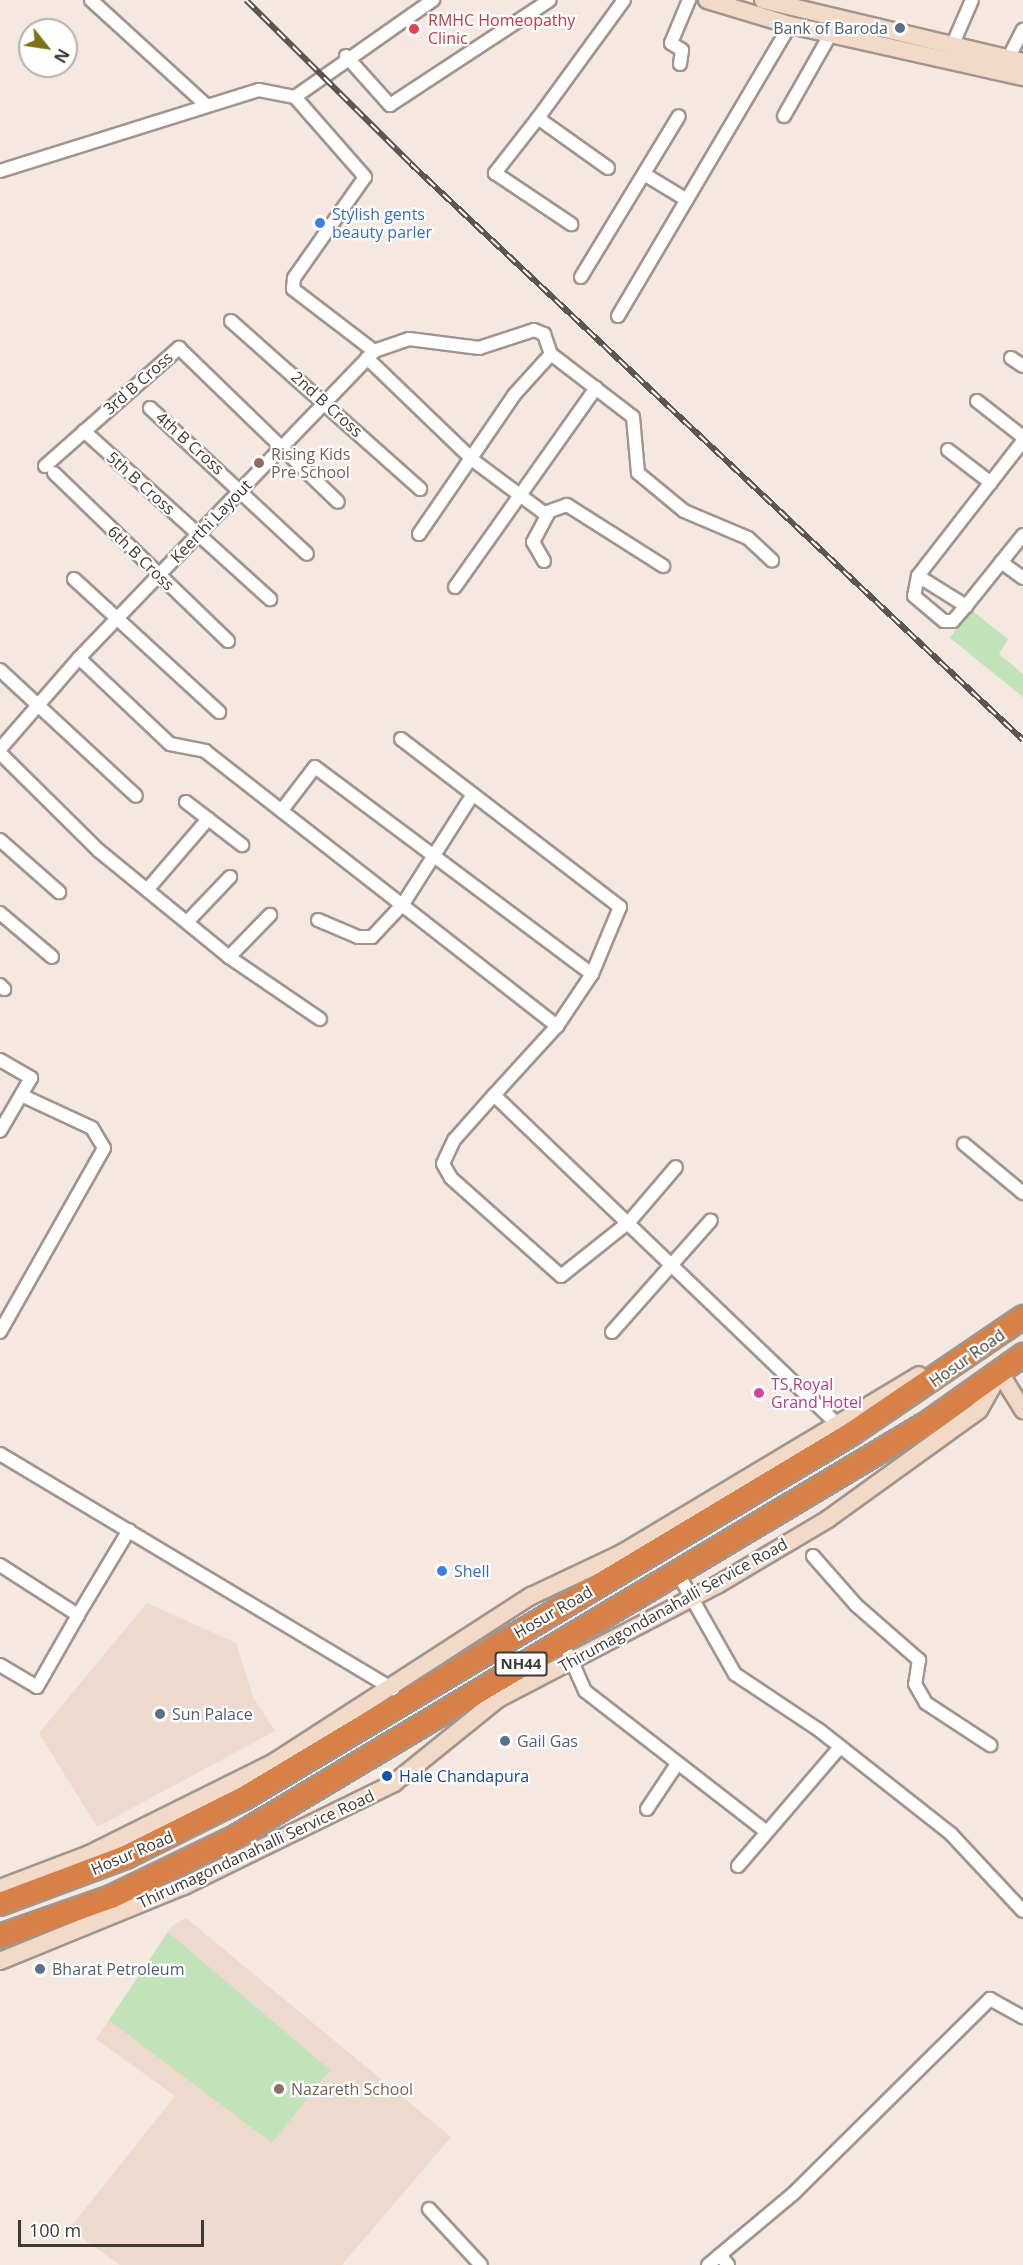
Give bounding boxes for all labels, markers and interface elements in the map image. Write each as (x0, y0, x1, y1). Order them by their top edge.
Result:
place label: RMHC Homeopathy Clinic (428, 10, 575, 48)
north arrow (18, 18, 78, 78)
place label: Bank of Baroda (773, 18, 888, 38)
marker: RMHC Homeopathy Clinic (405, 20, 423, 38)
marker: Bank of Baroda (893, 21, 907, 35)
text: N (49, 45, 75, 67)
place label: Stylish gents beauty parler (332, 204, 432, 242)
marker: Stylish gents beauty parler (313, 216, 327, 230)
street label: 3rd B Cross (99, 348, 177, 418)
street label: 2nd B Cross (288, 367, 366, 441)
street label: 4th B Cross (152, 407, 228, 479)
place label: Rising Kids Pre School (271, 444, 350, 482)
street label: 5th B Cross (103, 447, 179, 519)
marker: Rising Kids Pre School (252, 456, 266, 470)
street label: Keerthi Layout (166, 475, 256, 567)
street label: 6th B Cross (104, 522, 178, 594)
street label: Hosur Road (926, 1325, 1008, 1391)
place label: TS Royal Grand Hotel (771, 1374, 862, 1412)
marker: TS Royal Grand Hotel (752, 1386, 766, 1400)
street label: Thirumagondanahalli Service Road (555, 1534, 791, 1676)
place label: Shell (454, 1561, 490, 1581)
marker: Shell (435, 1564, 449, 1578)
street label: Hosur Road (510, 1582, 596, 1642)
road number: NH44 (494, 1652, 548, 1676)
place label: Sun Palace (172, 1704, 253, 1724)
marker: Sun Palace (153, 1707, 167, 1721)
place label: Gail Gas (517, 1731, 578, 1751)
marker: Gail Gas (498, 1734, 512, 1748)
place label: Hale Chandapura (399, 1766, 529, 1786)
marker: Hale Chandapura (380, 1769, 394, 1783)
street label: Thirumagondanahalli Service Road (135, 1786, 377, 1912)
street label: Hosur Road (88, 1827, 176, 1879)
place label: Bharat Petroleum (52, 1959, 184, 1979)
marker: Bharat Petroleum (33, 1962, 47, 1976)
place label: Nazareth School (291, 2079, 413, 2099)
marker: Nazareth School (272, 2082, 286, 2096)
scale bar (21, 2208, 207, 2246)
text: 100 m (29, 2218, 81, 2242)

